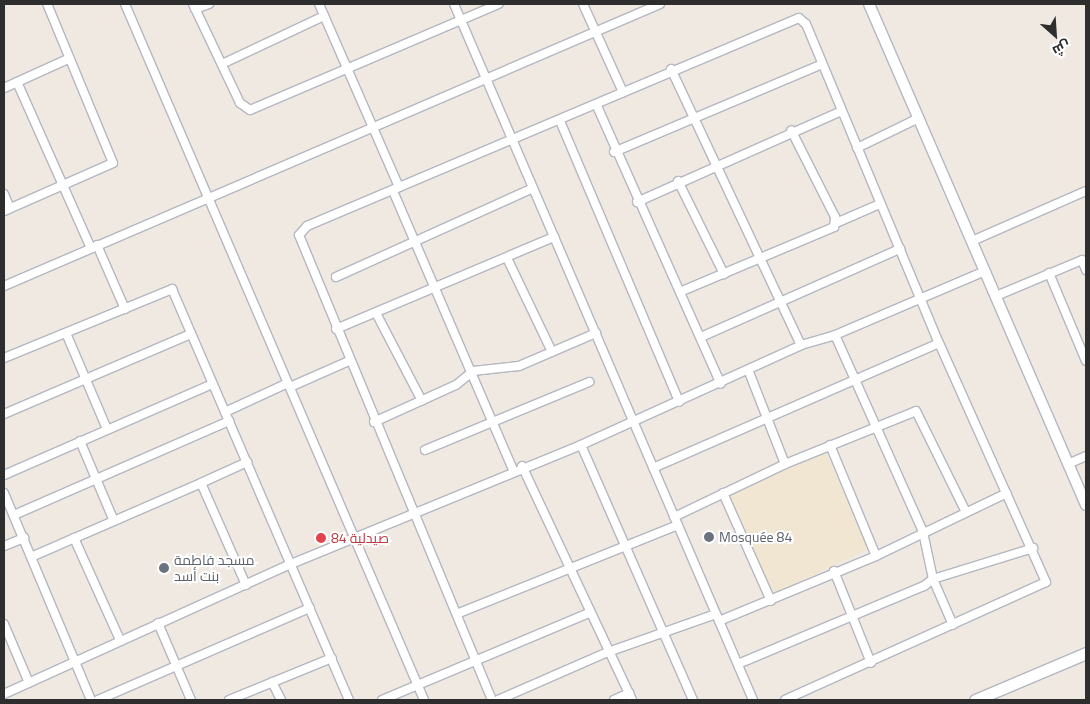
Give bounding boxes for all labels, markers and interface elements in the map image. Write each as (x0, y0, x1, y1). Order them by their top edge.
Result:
north arrow (1030, 10, 1080, 60)
text: ش (1049, 36, 1074, 62)
place label: Mosquée 84 (719, 529, 792, 545)
place label: 84 صيدلية (331, 530, 389, 546)
marker: Mosquée 84 (703, 531, 715, 543)
marker: 84 صيدلية (315, 532, 327, 544)
place label: مسجد فاطمة بنت أسد (174, 552, 255, 584)
marker: مسجد فاطمة بنت أسد (158, 562, 170, 574)

